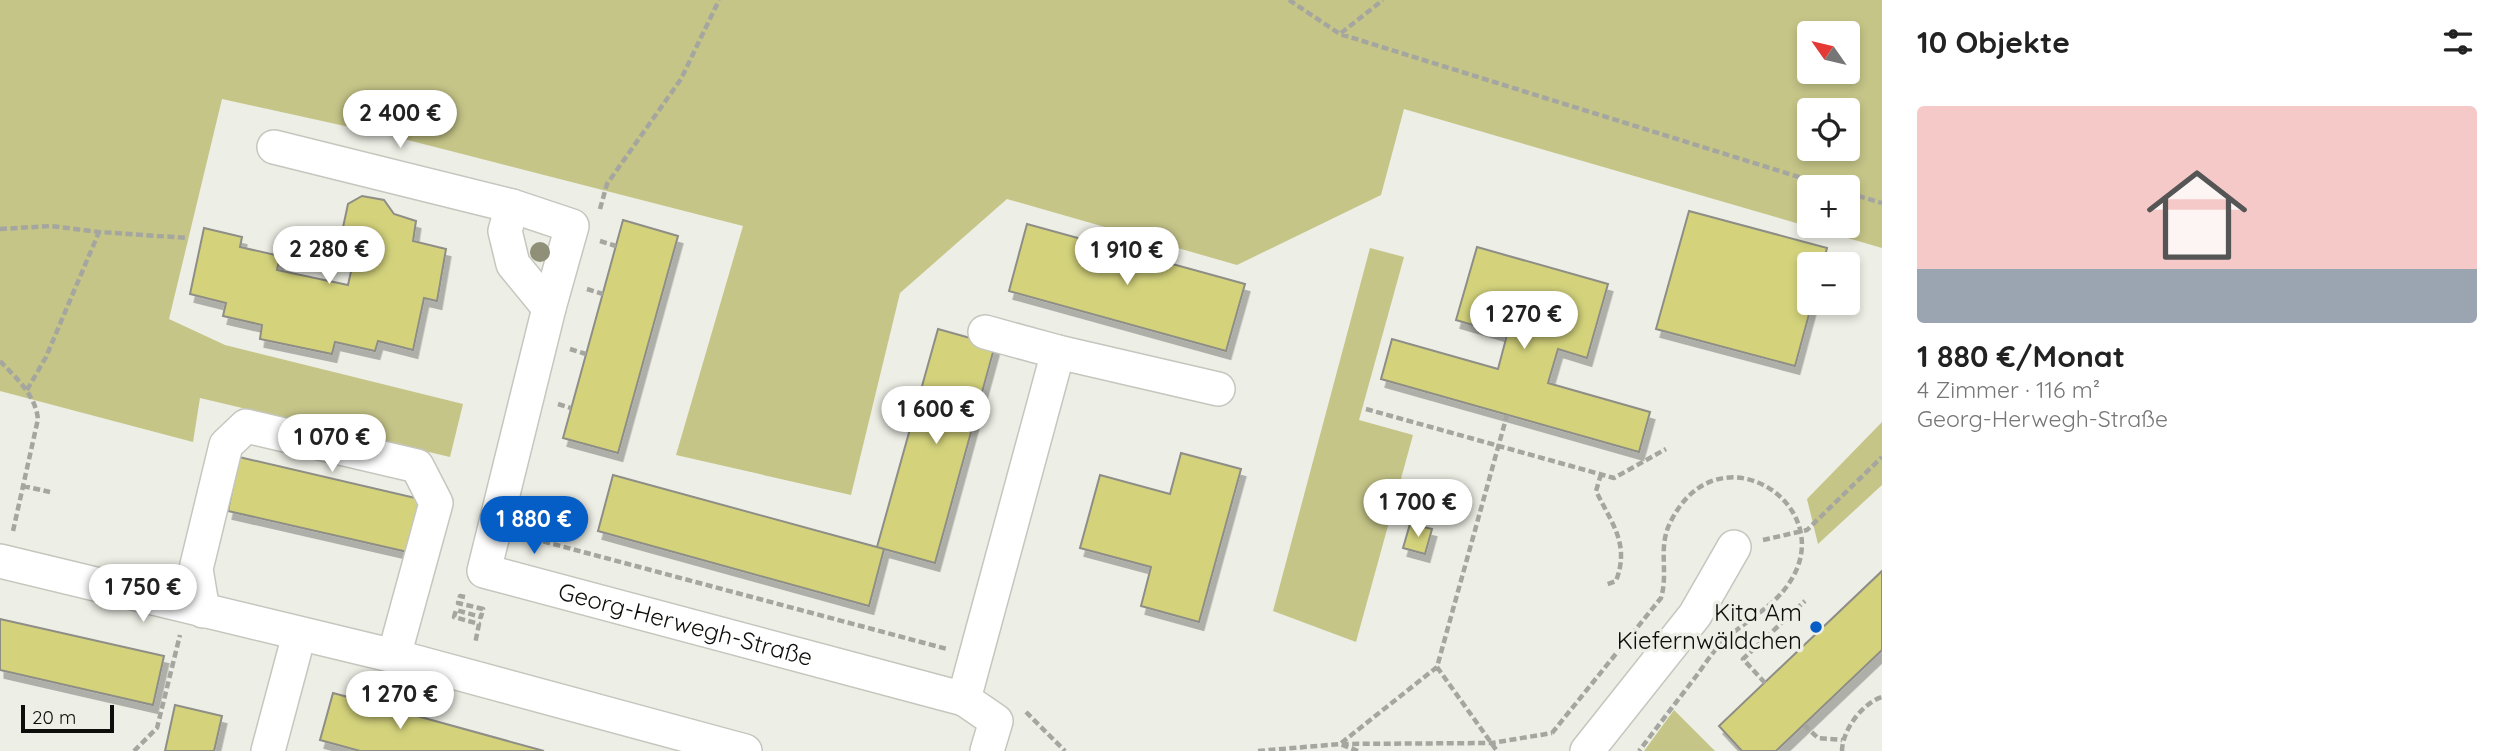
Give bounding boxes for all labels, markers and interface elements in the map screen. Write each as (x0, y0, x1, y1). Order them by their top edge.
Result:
north arrow (1797, 21, 1860, 84)
map controls (1797, 21, 1860, 315)
text: 10 Objekte (1917, 23, 2070, 61)
icon: filters (2439, 23, 2477, 61)
pin: 2 400 € (335, 90, 465, 150)
text: 2 400 € (359, 98, 441, 127)
button: locate (1797, 98, 1860, 161)
icon: home (2134, 152, 2260, 278)
button: + (1797, 175, 1860, 238)
pin: 2 280 € (264, 226, 394, 286)
pin: 1 910 € (1062, 228, 1192, 287)
text: 2 280 € (289, 234, 369, 263)
text: 1 910 € (1091, 235, 1163, 264)
button: − (1797, 252, 1860, 315)
pin: 1 270 € (1459, 292, 1589, 351)
text: 1 270 € (1486, 299, 1562, 328)
text: 1 880 €/Monat (1917, 337, 2125, 375)
text: 4 Zimmer · 116 m² (1917, 375, 2100, 404)
pin: 1 600 € (871, 386, 1001, 446)
text: 1 600 € (897, 394, 975, 423)
text: Georg-Herwegh-Straße (1917, 404, 2168, 433)
pin: 1 070 € (267, 414, 397, 474)
text: 1 070 € (294, 422, 370, 451)
pin: 1 700 € (1353, 480, 1483, 539)
text: 1 700 € (1379, 487, 1457, 516)
pin: 1 880 € (469, 496, 599, 556)
text: 1 880 € (496, 504, 572, 533)
pin: 1 750 € (78, 564, 208, 624)
text: 1 750 € (105, 572, 181, 601)
street label: Georg-Herwegh-Straße (555, 575, 816, 672)
place label: Kita Am Kiefernwäldchen (1617, 597, 1802, 655)
marker: Kita Am Kiefernwäldchen (1808, 619, 1824, 635)
pin: 1 270 € (335, 672, 465, 731)
text: 1 270 € (362, 679, 438, 708)
scale bar (21, 702, 114, 734)
text: 20 m (32, 705, 76, 729)

